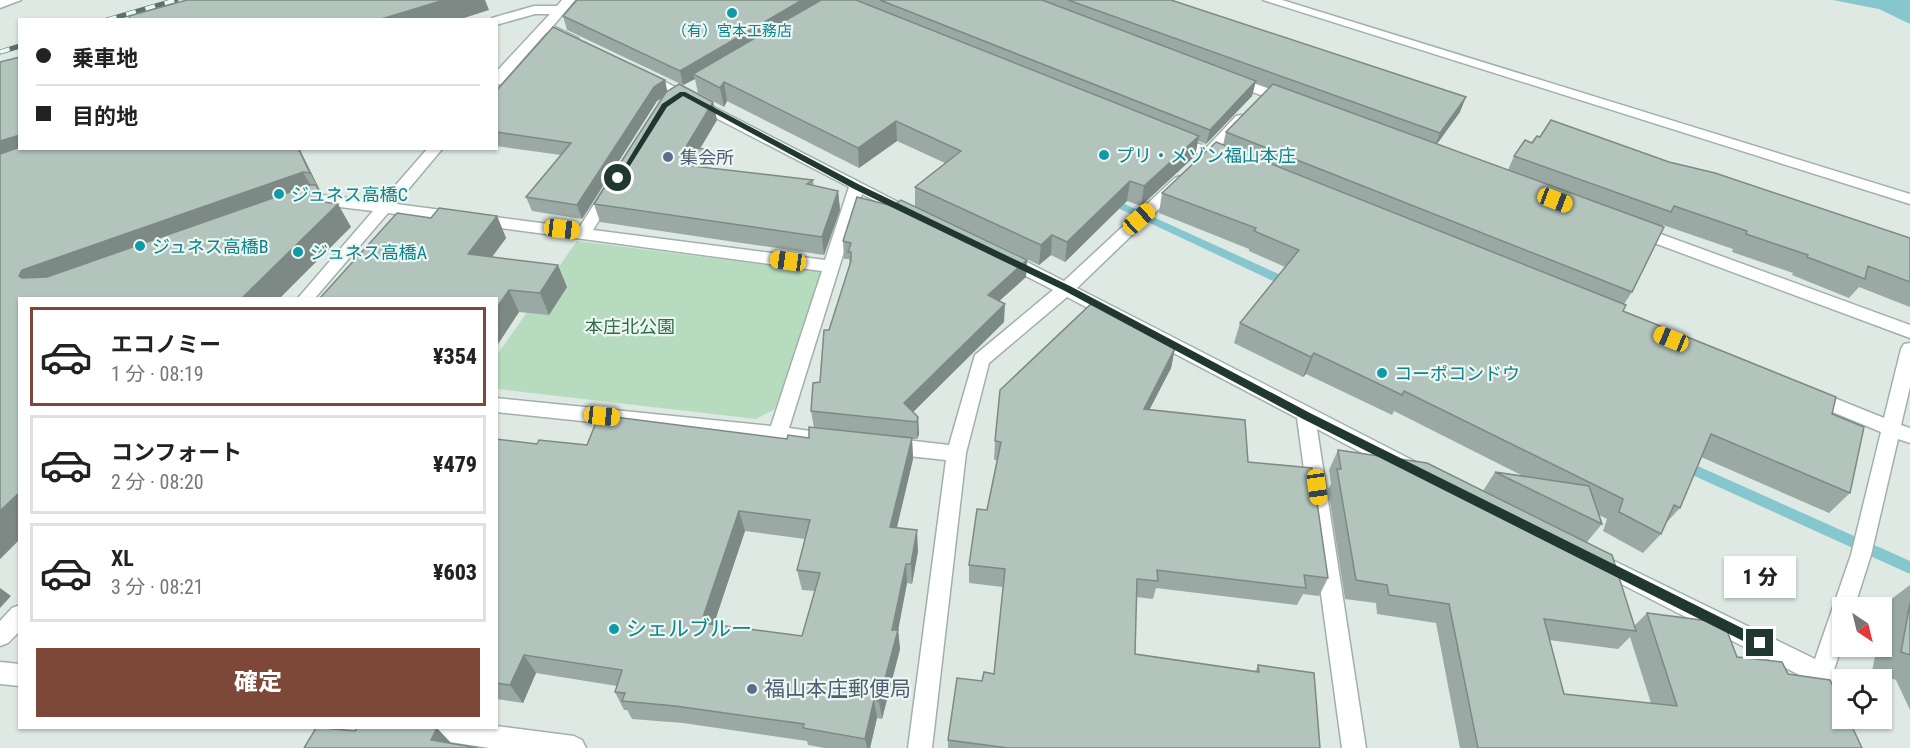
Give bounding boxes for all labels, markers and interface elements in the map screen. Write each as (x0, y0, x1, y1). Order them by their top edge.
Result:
marker: （有）宮本工務店 (725, 6, 739, 20)
place label: （有）宮本工務店 (672, 22, 792, 40)
text: 乗車地 (72, 46, 138, 71)
text: 目的地 (72, 104, 138, 129)
place label: プリ・メゾン福山本庄 (1116, 145, 1296, 166)
place label: 集会所 (680, 147, 734, 168)
marker: プリ・メゾン福山本庄 (1097, 148, 1111, 162)
marker: 集会所 (661, 150, 675, 164)
route start (604, 164, 631, 191)
place label: ジュネス高橋C (291, 184, 408, 205)
car (1535, 185, 1575, 215)
marker: ジュネス高橋C (272, 187, 286, 201)
car (1120, 200, 1158, 238)
car (543, 218, 581, 240)
place label: ジュネス高橋B (152, 236, 269, 257)
marker: ジュネス高橋B (133, 239, 147, 253)
place label: ジュネス高橋A (310, 242, 428, 263)
marker: ジュネス高橋A (291, 245, 305, 259)
car (769, 250, 807, 272)
park label: 本庄北公園 (585, 316, 675, 337)
car (1651, 324, 1691, 354)
icon: car (39, 330, 93, 384)
text: エコノミー (111, 332, 221, 357)
text: ¥354 (433, 344, 477, 369)
text: 1 分 · 08:19 (111, 362, 204, 386)
place label: コーポコンドウ (1394, 363, 1520, 384)
marker: コーポコンドウ (1375, 366, 1389, 380)
car (583, 405, 621, 427)
icon: car (39, 438, 93, 492)
text: コンフォート (111, 440, 242, 465)
text: ¥479 (433, 452, 477, 477)
car (1306, 468, 1328, 506)
text: 2 分 · 08:20 (111, 470, 204, 494)
icon: car (39, 546, 93, 600)
text: XL (111, 546, 134, 571)
callout: 1 分 (1724, 556, 1796, 598)
text: ¥603 (433, 560, 477, 585)
text: 1 分 (1743, 565, 1777, 589)
text: 3 分 · 08:21 (111, 575, 204, 599)
north arrow (1832, 597, 1892, 657)
map controls (1832, 597, 1892, 729)
place label: シェルブルー (626, 617, 752, 641)
marker: シェルブルー (607, 622, 621, 636)
route end (1746, 629, 1773, 656)
button: 確定 (36, 648, 480, 717)
button: locate (1832, 669, 1892, 729)
place label: 福山本庄郵便局 (764, 677, 911, 701)
marker: 福山本庄郵便局 (745, 682, 759, 696)

